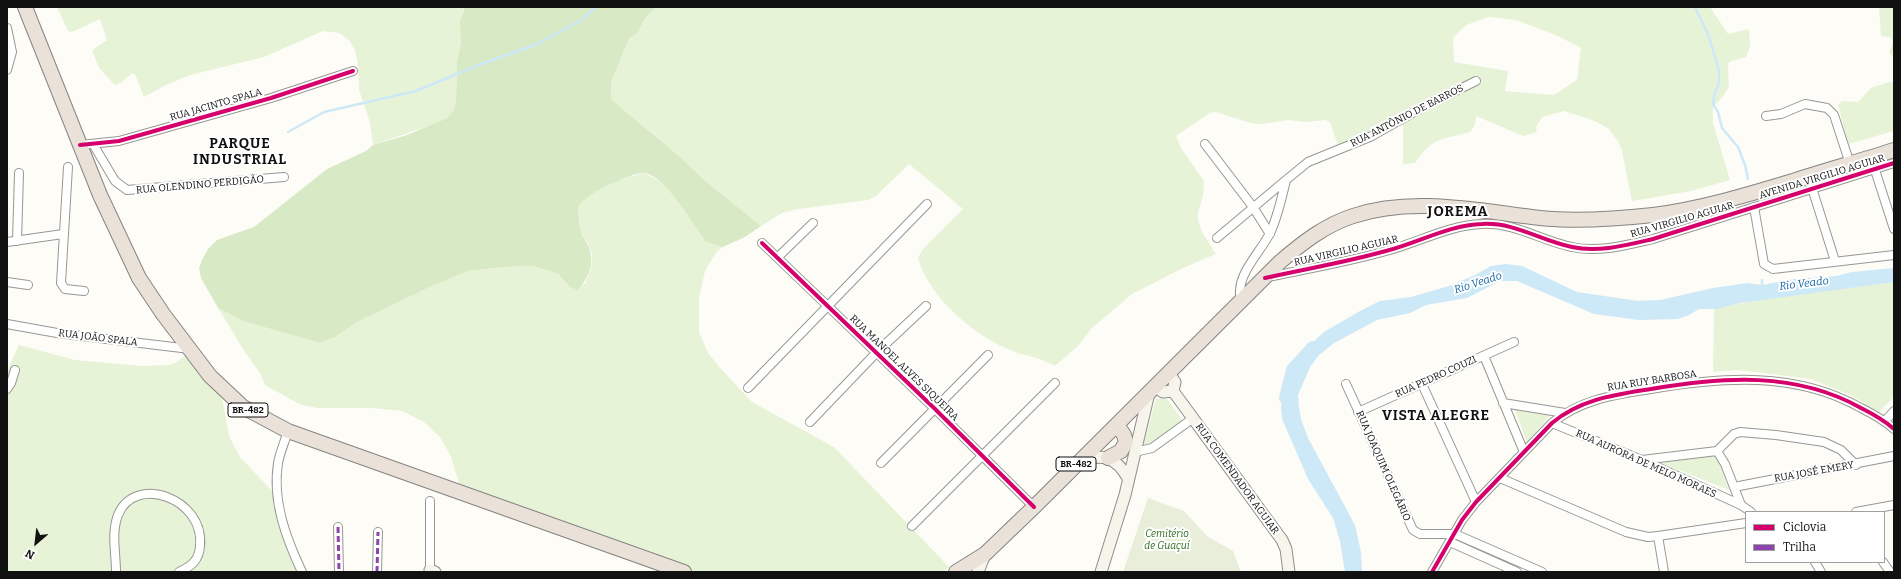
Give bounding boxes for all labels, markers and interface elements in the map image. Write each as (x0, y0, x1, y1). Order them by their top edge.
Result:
street label: RUA ANTÔNIO DE BARROS (1348, 82, 1466, 150)
street label: RUA JACINTO SPALA (169, 86, 263, 124)
district label: PARQUE INDUSTRIAL (193, 136, 287, 168)
street label: AVENIDA VIRGILIO AGUIAR (1758, 152, 1886, 202)
street label: RUA OLENDINO PERDIGÃO (136, 173, 264, 197)
street label: RUA VIRGILIO AGUIAR (1629, 200, 1735, 240)
district label: JOREMA (1428, 204, 1488, 220)
street label: RUA VIRGILIO AGUIAR (1293, 233, 1399, 269)
water label: Rio Veado (1452, 269, 1504, 297)
water label: Rio Veado (1779, 274, 1829, 294)
street label: RUA MANOEL ALVES SIQUEIRA (847, 313, 961, 423)
street label: RUA JOÃO SPALA (58, 327, 138, 349)
street label: RUA PEDRO COUZI (1393, 354, 1479, 400)
street label: RUA RUY BARBOSA (1606, 368, 1698, 394)
road number: BR-482 (228, 403, 268, 417)
district label: VISTA ALEGRE (1382, 408, 1490, 424)
street label: RUA JOAQUIM OLEGÁRIO (1353, 409, 1413, 523)
street label: RUA COMENDADOR AGUIAR (1193, 421, 1281, 537)
street label: RUA AURORA DE MELO MORAES (1574, 427, 1718, 501)
road number: BR-482 (1056, 457, 1096, 471)
street label: RUA JOSÉ EMERY (1773, 459, 1855, 485)
legend (1745, 511, 1885, 563)
text: Ciclovia (1783, 520, 1826, 534)
north arrow (16, 523, 56, 563)
park label: Cemitério de Guaçuí (1144, 528, 1190, 552)
text: Trilha (1783, 540, 1816, 554)
text: N (23, 546, 37, 562)

